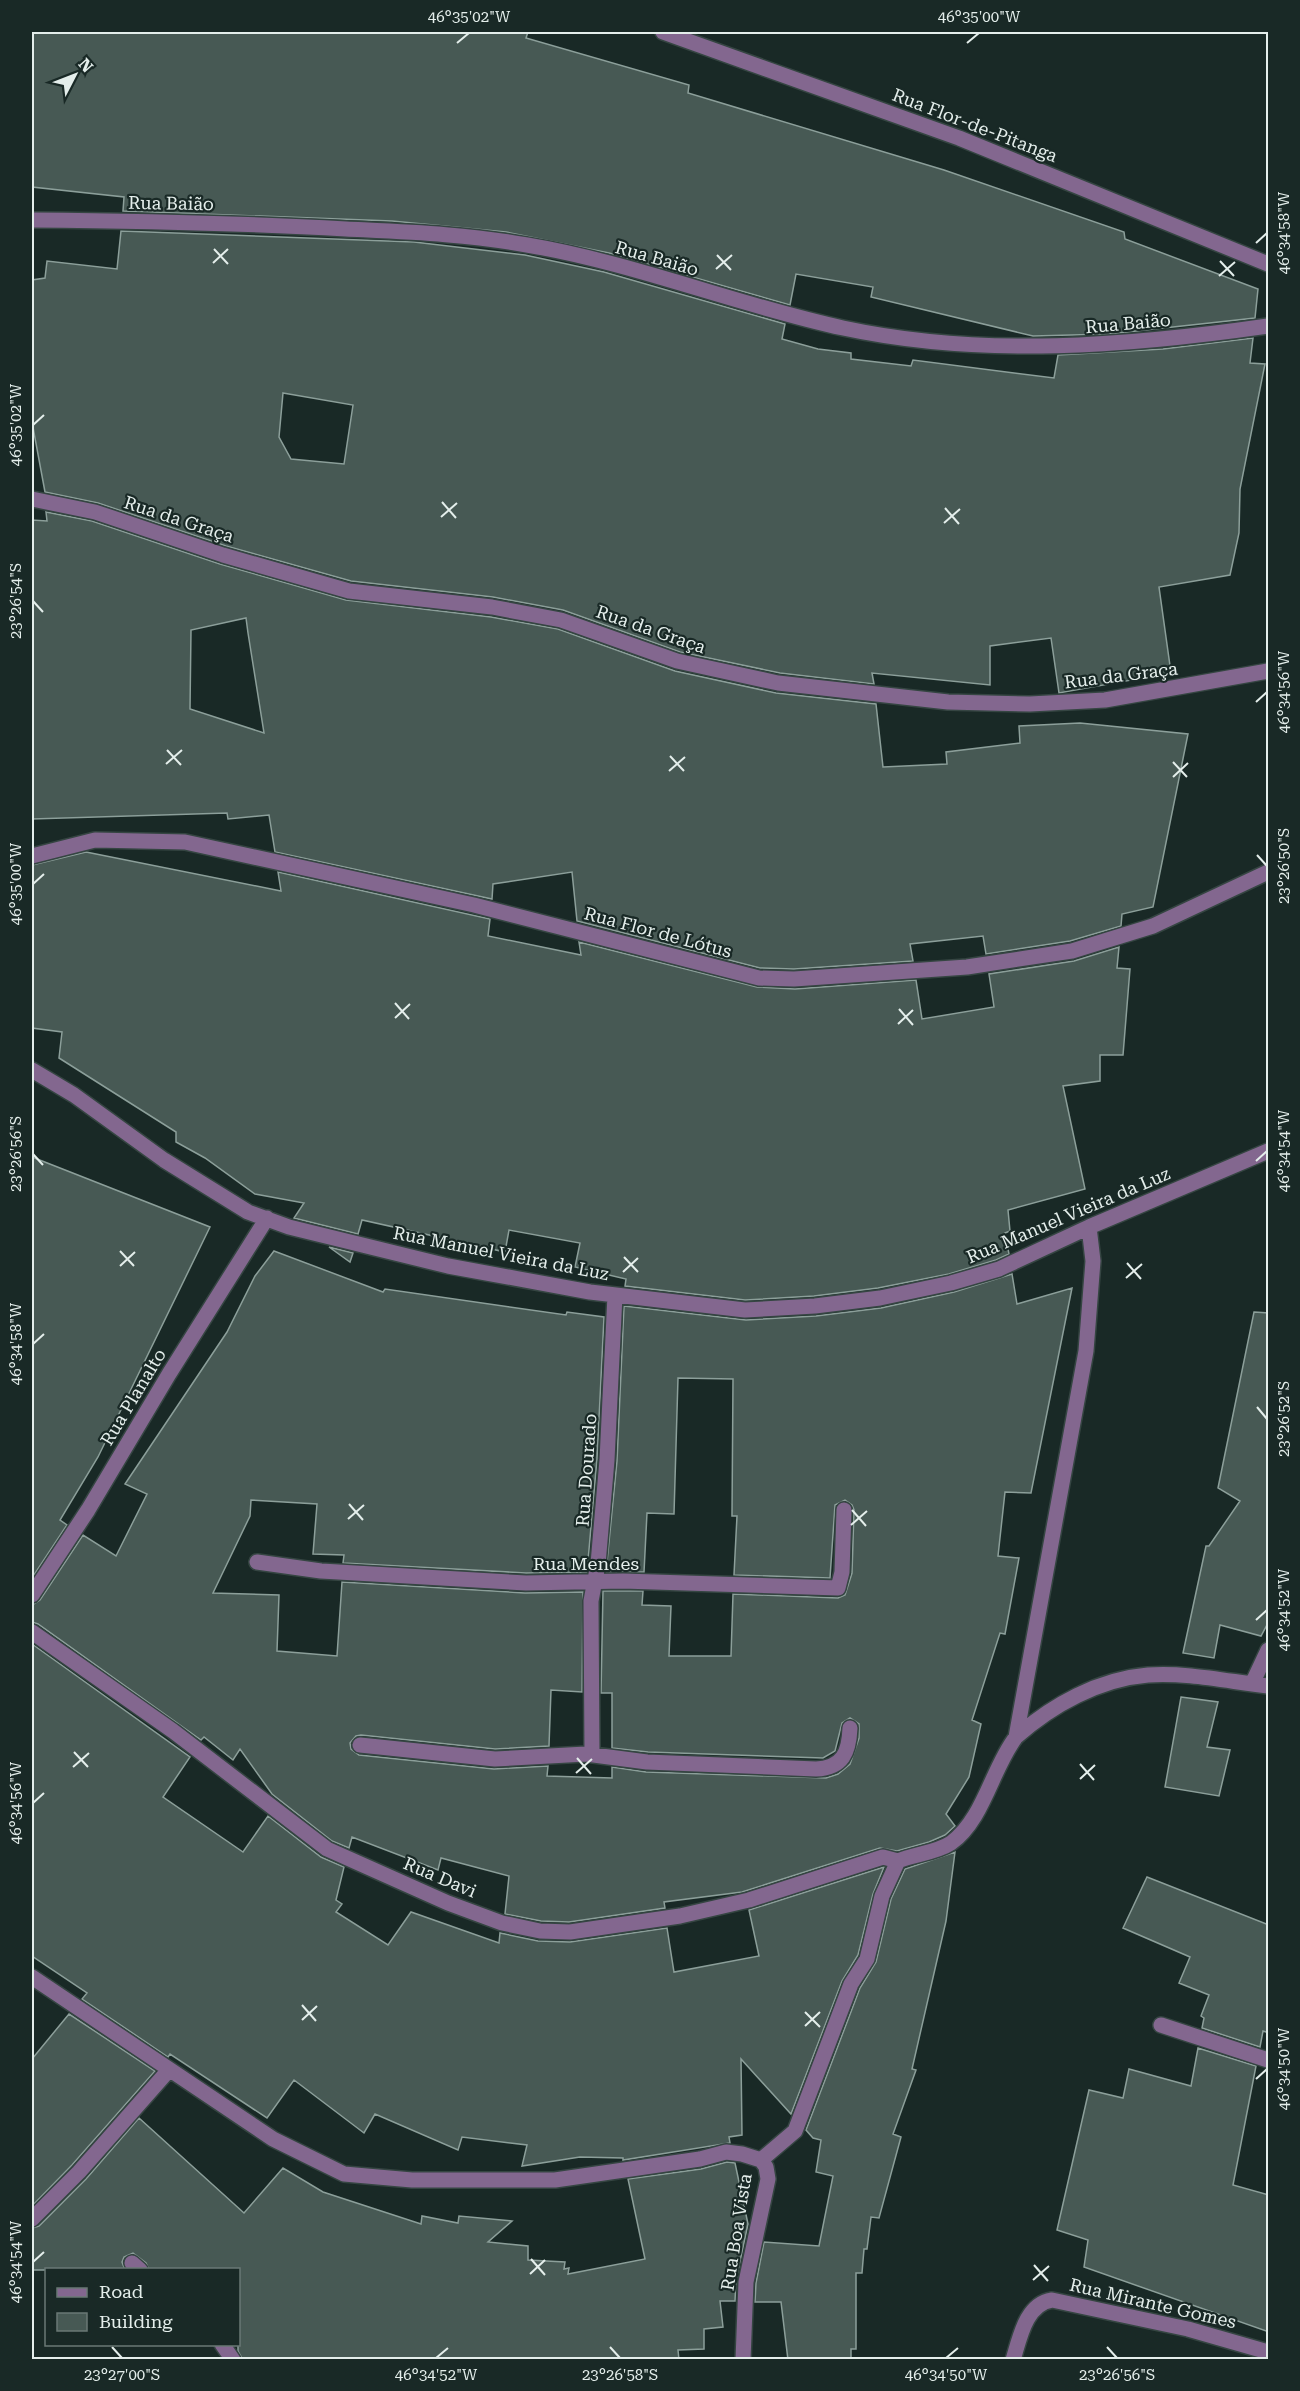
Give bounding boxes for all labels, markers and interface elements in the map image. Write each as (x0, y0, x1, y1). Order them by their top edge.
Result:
text: 46°35'02"W (428, 8, 511, 26)
text: 46°35'00"W (938, 8, 1021, 26)
north arrow (45, 45, 105, 105)
text: N (75, 54, 97, 76)
street label: Rua Flor-de-Pitanga (890, 84, 1061, 166)
text: 46°34'58"W (1275, 191, 1293, 274)
street label: Rua Baião (128, 192, 214, 214)
street label: Rua Baião (613, 236, 701, 280)
street label: Rua Baião (1084, 309, 1172, 337)
text: 46°35'02"W (7, 383, 25, 466)
street label: Rua da Graça (121, 491, 237, 547)
text: 23°26'54"S (7, 563, 25, 639)
street label: Rua da Graça (594, 600, 709, 658)
text: 46°34'56"W (1275, 650, 1293, 733)
street label: Rua da Graça (1063, 658, 1179, 692)
text: 23°26'50"S (1275, 828, 1293, 904)
text: 46°35'00"W (7, 842, 25, 925)
street label: Rua Flor de Lótus (582, 902, 734, 962)
text: 46°34'54"W (1275, 1109, 1293, 1192)
text: 23°26'56"S (7, 1116, 25, 1192)
street label: Rua Manuel Vieira da Luz (963, 1162, 1173, 1267)
street label: Rua Manuel Vieira da Luz (391, 1222, 611, 1284)
text: 46°34'58"W (7, 1302, 25, 1385)
street label: Rua Planalto (96, 1345, 170, 1449)
text: 23°26'52"S (1275, 1381, 1293, 1457)
street label: Rua Dourado (572, 1413, 600, 1527)
street label: Rua Mendes (533, 1553, 639, 1574)
text: 46°34'52"W (1275, 1568, 1293, 1651)
text: 46°34'56"W (7, 1761, 25, 1844)
street label: Rua Davi (400, 1852, 480, 1902)
text: 46°34'50"W (1275, 2027, 1293, 2110)
street label: Rua Boa Vista (716, 2172, 756, 2292)
text: 46°34'54"W (7, 2220, 25, 2303)
legend (45, 2268, 240, 2346)
street label: Rua Mirante Gomes (1068, 2274, 1238, 2332)
text: Road (99, 2281, 144, 2302)
text: Building (99, 2311, 173, 2332)
text: 23°27'00"S (84, 2366, 160, 2384)
text: 46°34'52"W (395, 2366, 478, 2384)
text: 23°26'58"S (582, 2366, 658, 2384)
text: 46°34'50"W (905, 2366, 988, 2384)
text: 23°26'56"S (1079, 2366, 1155, 2384)

